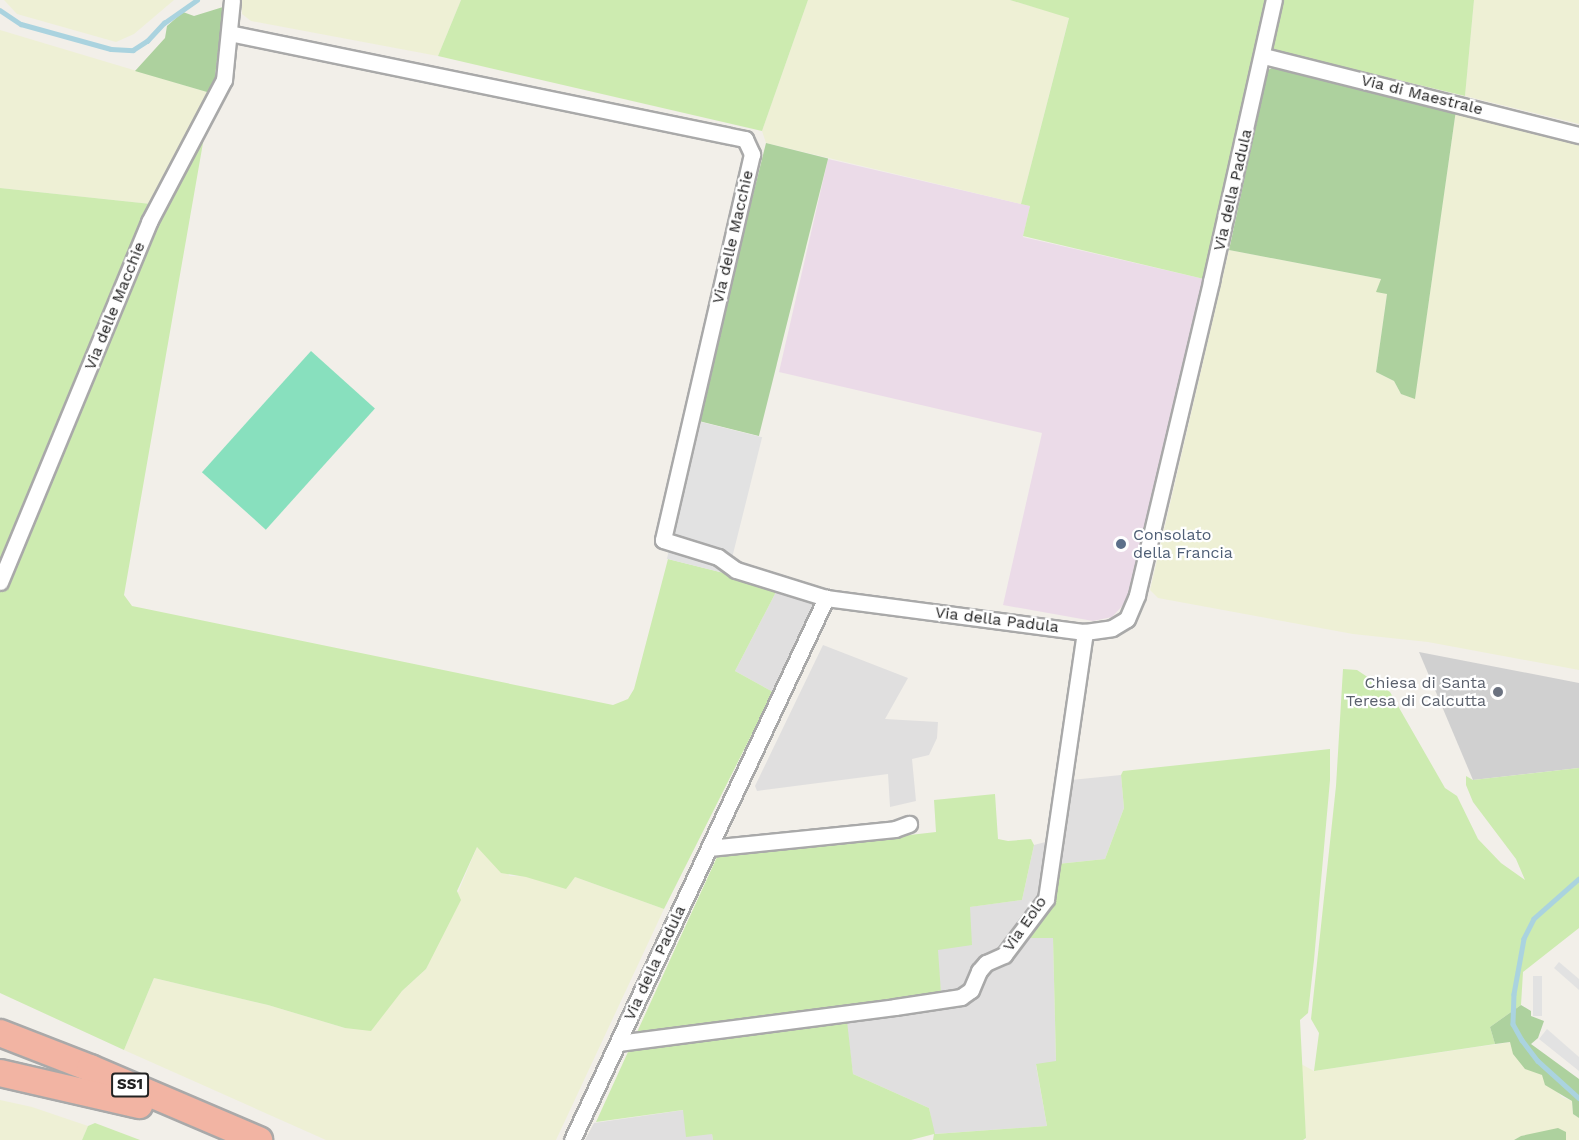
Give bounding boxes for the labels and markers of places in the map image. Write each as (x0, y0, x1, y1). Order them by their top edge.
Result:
place label: Consolato della Francia (1133, 525, 1233, 563)
marker: Consolato della Francia (1114, 537, 1128, 551)
place label: Chiesa di Santa Teresa di Calcutta (1345, 673, 1486, 711)
marker: Chiesa di Santa Teresa di Calcutta (1491, 685, 1505, 699)

